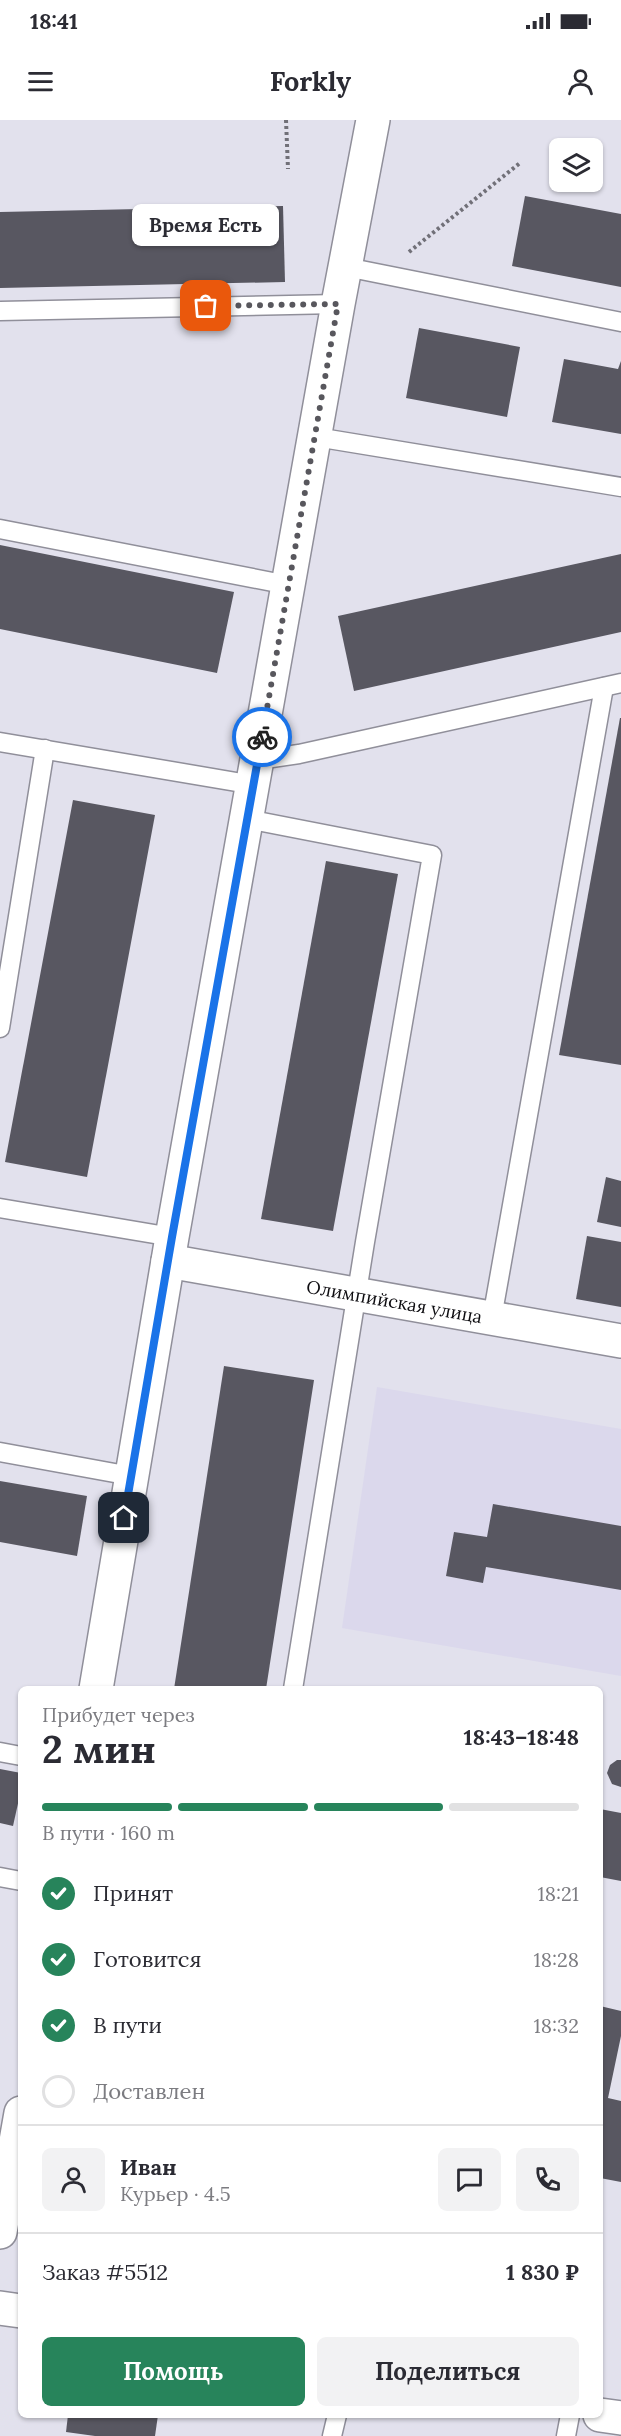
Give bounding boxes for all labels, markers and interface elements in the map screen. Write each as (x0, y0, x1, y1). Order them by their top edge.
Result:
text: 18:41 (30, 7, 78, 35)
text: Forkly (270, 64, 351, 98)
icon: menu (24, 65, 57, 98)
icon: person (564, 65, 597, 98)
map controls (549, 138, 603, 192)
button: layers (549, 138, 603, 192)
callout: Время Есть (132, 204, 280, 246)
text: Время Есть (149, 212, 262, 237)
pin (180, 280, 231, 331)
icon: bag (189, 289, 222, 322)
courier (232, 707, 292, 767)
icon: bike (246, 721, 279, 754)
street label: Олимпийская улица (305, 1274, 484, 1328)
pin (98, 1492, 149, 1543)
icon: home (107, 1501, 140, 1534)
text: Прибудет через (42, 1702, 195, 1727)
text: 18:43–18:48 (464, 1723, 579, 1751)
text: 2 мин (42, 1724, 156, 1774)
text: В пути · 160 m (42, 1820, 175, 1845)
icon: check (42, 1877, 75, 1910)
text: Принят (93, 1879, 173, 1907)
text: 18:21 (537, 1881, 579, 1906)
icon: check (42, 1943, 75, 1976)
text: Готовится (93, 1945, 202, 1973)
text: 18:28 (534, 1947, 579, 1972)
icon: check (42, 2009, 75, 2042)
text: В пути (93, 2011, 162, 2039)
text: 18:32 (534, 2013, 579, 2038)
text: Доставлен (93, 2077, 205, 2105)
button: person (42, 2148, 105, 2211)
button: chat (438, 2148, 501, 2211)
button: phone (516, 2148, 579, 2211)
text: Иван (120, 2153, 177, 2181)
text: Курьер · 4.5 (120, 2181, 231, 2206)
text: Заказ #5512 (42, 2258, 168, 2286)
text: 1 830 ₽ (506, 2258, 579, 2286)
button: Помощь (42, 2337, 305, 2406)
button: Поделиться (317, 2337, 579, 2406)

